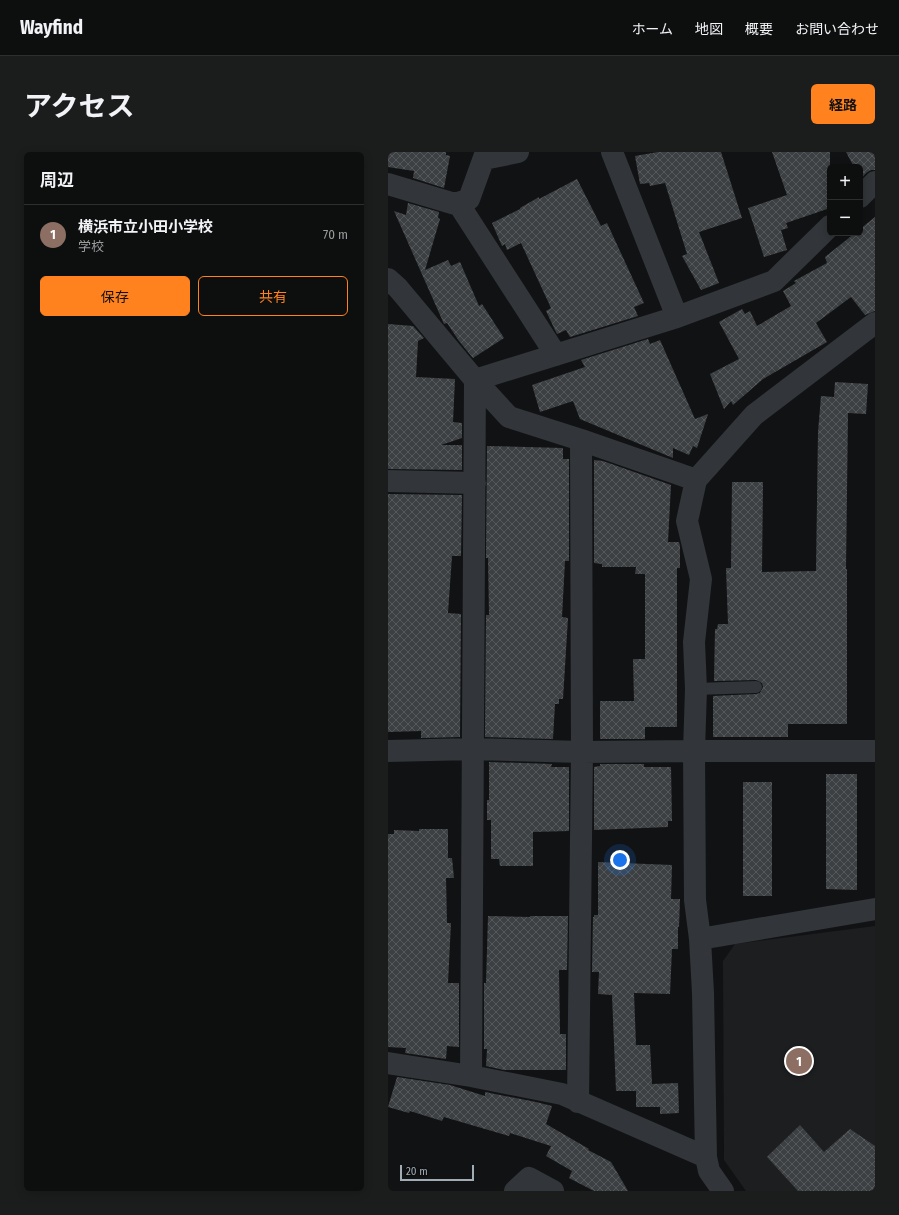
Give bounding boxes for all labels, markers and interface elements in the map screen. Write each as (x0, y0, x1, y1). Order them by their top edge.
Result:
text: Wayfind (20, 16, 83, 39)
text: ホーム (631, 21, 673, 38)
text: 地図 (695, 21, 723, 38)
text: 概要 (745, 21, 773, 38)
text: お問い合わせ (795, 21, 879, 38)
button: 経路 (811, 84, 875, 124)
text: アクセス (24, 90, 135, 123)
map controls (827, 164, 863, 236)
button: + (827, 164, 863, 200)
text: 周辺 (40, 170, 74, 191)
button: − (827, 200, 863, 236)
text: 横浜市立小田小学校 (78, 218, 213, 236)
text: 1 (50, 227, 56, 242)
text: 70 m (323, 227, 348, 242)
text: 学校 (78, 239, 104, 254)
button: 保存 (40, 276, 190, 316)
button: 共有 (198, 276, 348, 316)
your location (610, 850, 630, 870)
pin: 1 (786, 1046, 812, 1076)
scale bar (400, 1163, 474, 1182)
text: 20 m (406, 1165, 428, 1178)

